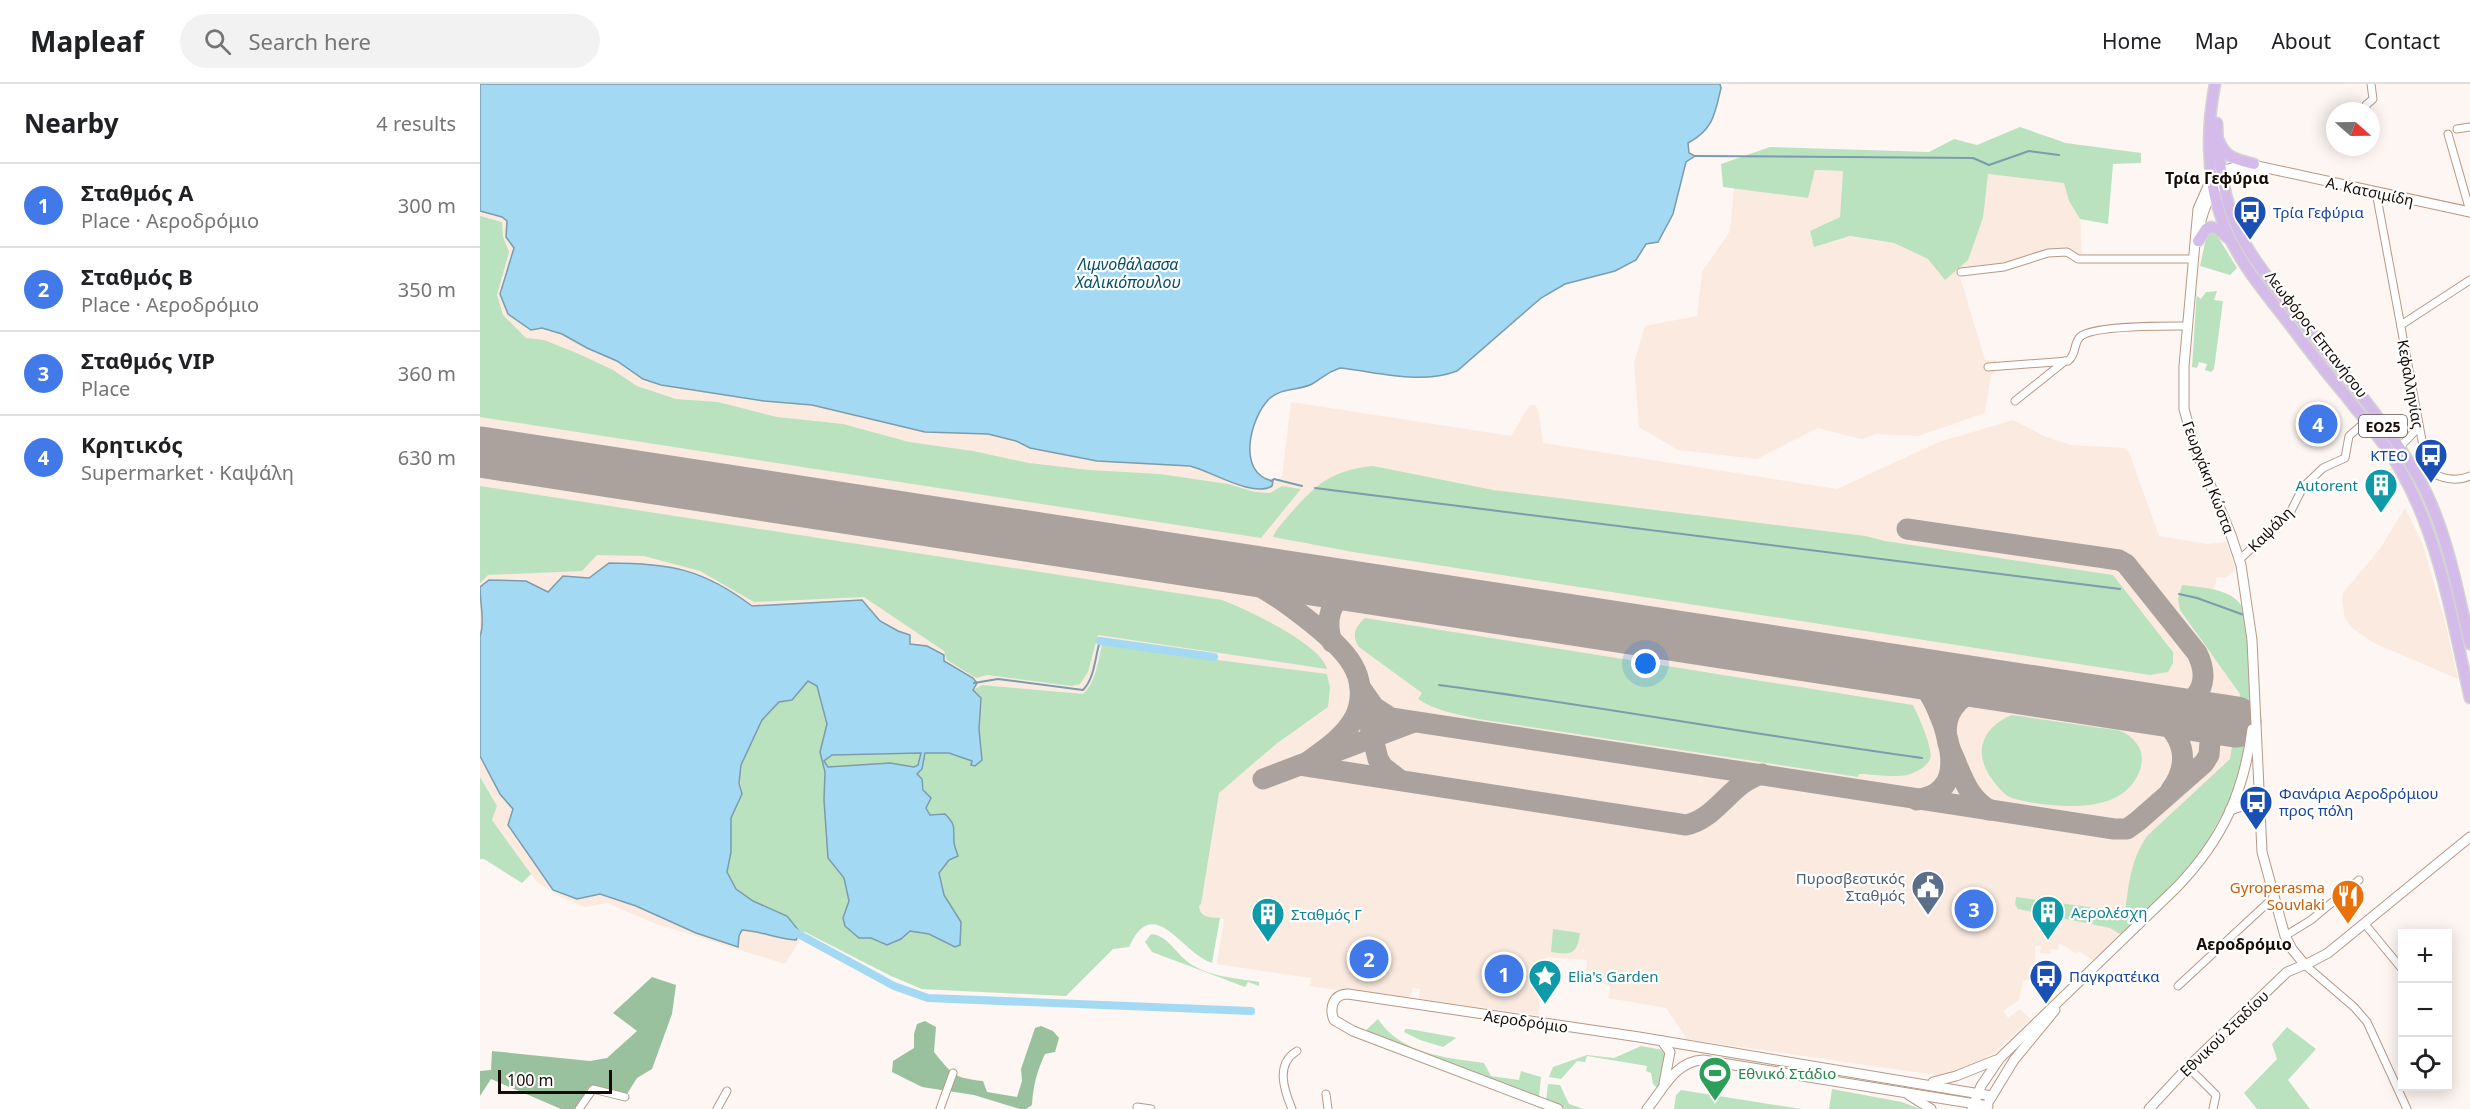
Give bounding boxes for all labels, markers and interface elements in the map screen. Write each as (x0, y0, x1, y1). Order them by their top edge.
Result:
search box (180, 14, 600, 68)
text: Mapleaf (30, 22, 144, 60)
icon: search (201, 25, 234, 58)
text: Search here (249, 26, 371, 56)
text: Home (2102, 27, 2162, 55)
text: Map (2195, 27, 2238, 55)
text: About (2271, 27, 2331, 55)
text: Contact (2364, 27, 2440, 55)
north arrow (2326, 102, 2380, 156)
text: Nearby (24, 105, 119, 141)
text: 4 results (376, 110, 456, 137)
district label: Τρία Γεφύρια (2165, 167, 2270, 189)
street label: Α. Κατσιμίδη (2324, 172, 2416, 210)
text: Σταθμός Α (81, 177, 194, 207)
text: 1 (38, 192, 49, 219)
text: 300 m (398, 192, 456, 219)
bus stop icon: Τρία Γεφύρια (2232, 194, 2268, 241)
place label: Τρία Γεφύρια (2273, 202, 2364, 222)
text: Place · Αεροδρόμιο (81, 207, 259, 234)
water label: Λιμνοθάλασσα Χαλικιόπουλου (1074, 253, 1181, 293)
text: Σταθμός B (81, 261, 193, 291)
street label: Λεωφόρος Επτανήσου (2261, 267, 2373, 401)
text: 2 (38, 276, 49, 303)
text: 350 m (398, 276, 456, 303)
text: Place · Αεροδρόμιο (81, 291, 259, 318)
street label: Κεφαλληνίας (2393, 338, 2429, 430)
text: Σταθμός VIP (81, 345, 215, 375)
text: 3 (38, 360, 49, 387)
text: 360 m (398, 360, 456, 387)
text: Place (81, 375, 130, 402)
pin: 4 (2298, 402, 2338, 446)
road number: ΕΟ25 (2359, 415, 2407, 437)
street label: Γεωργάκη Κώστα (2178, 418, 2240, 537)
text: Κρητικός (81, 429, 183, 459)
bus stop icon: ΚΤΕΟ (2413, 437, 2449, 484)
text: 4 (38, 444, 49, 471)
text: 630 m (398, 444, 456, 471)
place label: ΚΤΕΟ (2370, 445, 2408, 465)
text: Supermarket · Καψάλη (81, 459, 294, 486)
building icon: Autorent (2363, 467, 2399, 514)
place label: Autorent (2296, 475, 2359, 495)
street label: Καψάλη (2243, 502, 2297, 556)
your location (1631, 649, 1660, 678)
place label: Φανάρια Αεροδρόμιου προς πόλη (2279, 783, 2439, 820)
bus stop icon: Φανάρια Αεροδρόμιου προς πόλη (2238, 784, 2274, 831)
place label: Πυροσβεστικός Σταθμός (1796, 868, 1905, 905)
public building icon: Πυροσβεστικός Σταθμός (1910, 869, 1946, 916)
place label: Gyroperasma Souvlaki (2230, 877, 2325, 914)
restaurant icon: Gyroperasma Souvlaki (2330, 878, 2366, 925)
pin: 3 (1954, 886, 1994, 932)
building icon: Αερολέσχη (2030, 894, 2066, 941)
building icon: Σταθμός Γ (1250, 896, 1286, 943)
place label: Αερολέσχη (2071, 902, 2147, 922)
place label: Σταθμός Γ (1291, 904, 1362, 924)
map controls (2398, 929, 2452, 1091)
button: + (2398, 929, 2452, 983)
district label: Αεροδρόμιο (2196, 933, 2292, 955)
pin: 2 (1350, 936, 1388, 982)
pin: 1 (1484, 952, 1524, 996)
place icon: Elia's Garden (1527, 958, 1563, 1005)
bus stop icon: Παγκρατέικα (2028, 958, 2064, 1005)
place label: Elia's Garden (1568, 966, 1659, 986)
place label: Παγκρατέικα (2069, 966, 2160, 986)
button: − (2398, 983, 2452, 1037)
street label: Εθνικού Σταδίου (2175, 985, 2273, 1081)
street label: Αεροδρόμιο (1483, 1005, 1569, 1037)
button: locate (2398, 1037, 2452, 1091)
sports icon: Εθνικό Στάδιο (1697, 1055, 1733, 1102)
place label: Εθνικό Στάδιο (1738, 1063, 1836, 1083)
scale bar (498, 1067, 612, 1094)
text: 100 m (507, 1069, 554, 1091)

